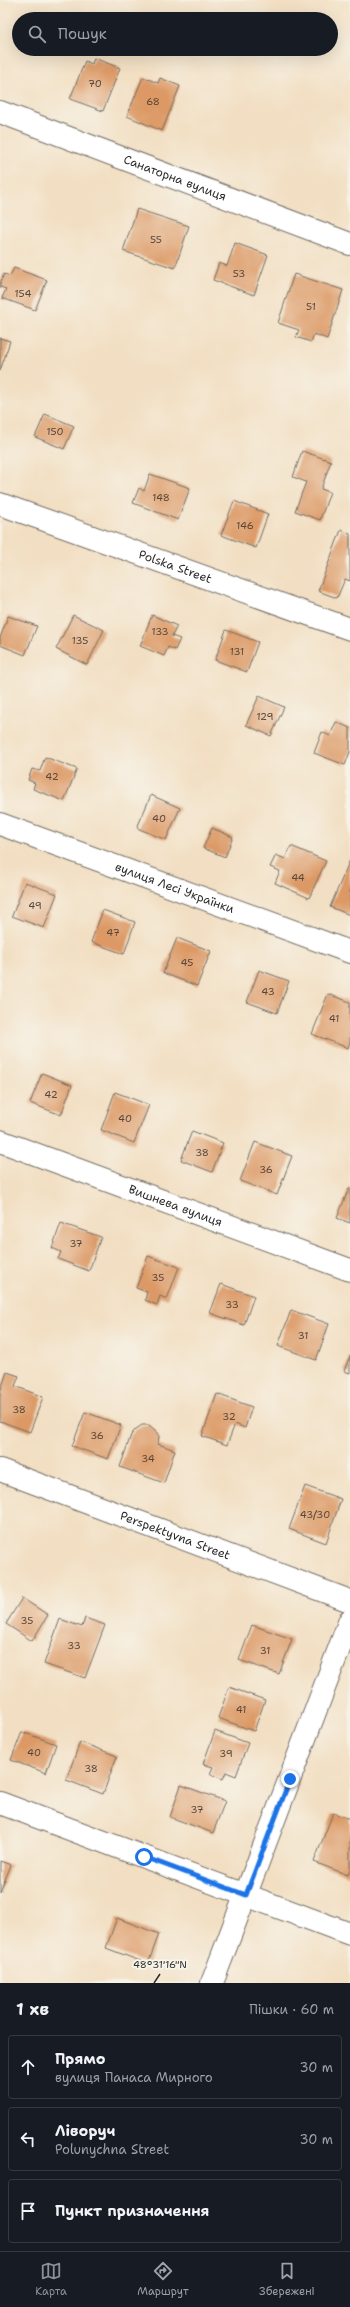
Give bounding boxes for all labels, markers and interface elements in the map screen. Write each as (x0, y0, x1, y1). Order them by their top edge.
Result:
search box (12, 12, 338, 56)
icon: search (26, 23, 48, 45)
text: Пошук (58, 24, 107, 44)
house number: 70 (88, 77, 102, 90)
house number: 68 (146, 95, 160, 108)
street label: Санаторна вулиця (121, 151, 229, 205)
house number: 55 (150, 233, 162, 246)
house number: 53 (233, 267, 245, 280)
house number: 154 (15, 287, 31, 300)
house number: 51 (306, 300, 316, 313)
house number: 150 (46, 425, 64, 438)
house number: 148 (152, 491, 170, 504)
house number: 146 (236, 519, 254, 532)
street label: Polska Street (136, 546, 214, 587)
house number: 133 (151, 625, 169, 638)
house number: 135 (72, 634, 88, 647)
house number: 131 (230, 645, 244, 658)
house number: 129 (256, 710, 274, 723)
house number: 42 (45, 770, 59, 783)
house number: 40 (152, 812, 166, 825)
street label: вулиця Лесі Українки (113, 859, 237, 917)
house number: 44 (291, 871, 305, 884)
house number: 49 (28, 899, 42, 912)
house number: 47 (106, 926, 120, 939)
house number: 45 (181, 956, 193, 969)
house number: 43 (261, 985, 275, 998)
house number: 41 (329, 1012, 339, 1025)
house number: 42 (44, 1088, 58, 1101)
house number: 40 (118, 1112, 132, 1125)
house number: 38 (195, 1146, 209, 1159)
house number: 36 (259, 1163, 273, 1176)
street label: Вишнева вулиця (126, 1181, 225, 1230)
house number: 37 (69, 1237, 83, 1250)
house number: 35 (152, 1271, 164, 1284)
house number: 33 (225, 1298, 239, 1311)
house number: 31 (298, 1329, 308, 1342)
house number: 38 (12, 1403, 26, 1416)
house number: 32 (222, 1410, 236, 1423)
house number: 36 (90, 1429, 104, 1442)
house number: 34 (141, 1452, 155, 1465)
street label: Perspektyvna Street (118, 1508, 232, 1563)
house number: 43/30 (300, 1508, 330, 1521)
house number: 35 (21, 1614, 33, 1627)
house number: 33 (67, 1639, 81, 1652)
house number: 31 (260, 1644, 270, 1657)
house number: 41 (236, 1703, 246, 1716)
house number: 40 (27, 1746, 41, 1759)
house number: 39 (219, 1747, 233, 1760)
house number: 38 (84, 1762, 98, 1775)
route end (281, 1770, 299, 1788)
house number: 37 (190, 1803, 204, 1816)
route start (135, 1848, 153, 1866)
text: 48°31'16"N (133, 1958, 187, 1971)
text: 1 хв (16, 1998, 49, 2020)
text: Пішки · 60 m (249, 2001, 334, 2018)
text: Прямо (55, 2049, 105, 2069)
icon: ahead (17, 2056, 39, 2078)
text: 30 m (299, 2059, 333, 2076)
text: вулиця Панаса Мирного (55, 2069, 213, 2086)
text: Ліворуч (55, 2121, 115, 2141)
icon: left (17, 2128, 39, 2150)
text: 30 m (299, 2131, 333, 2148)
text: Polunychna Street (55, 2141, 169, 2158)
icon: arrive (17, 2200, 39, 2222)
text: Пункт призначення (55, 2201, 210, 2221)
tab: Карта (35, 2260, 67, 2299)
tab: Маршрут (137, 2260, 189, 2299)
tab: Збережені (259, 2260, 315, 2299)

